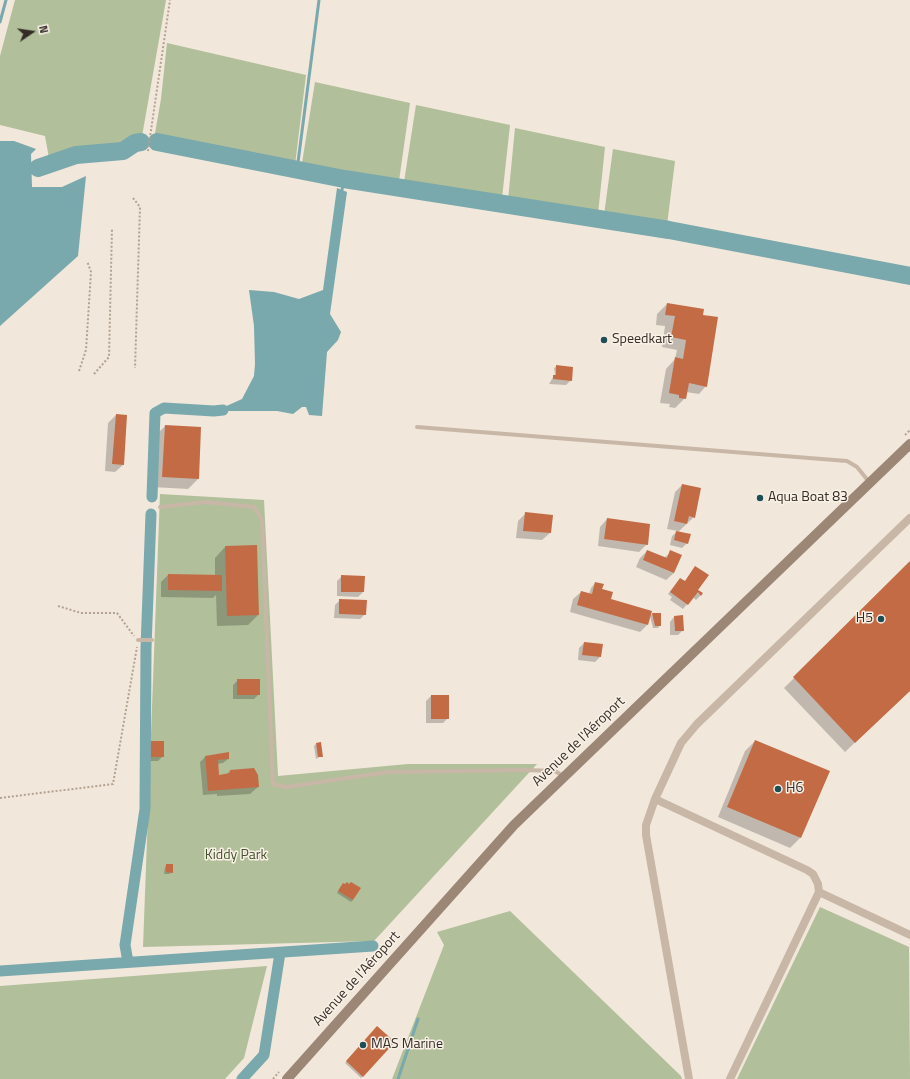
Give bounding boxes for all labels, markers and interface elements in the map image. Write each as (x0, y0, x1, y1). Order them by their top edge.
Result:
north arrow (12, 12, 52, 52)
text: N (35, 24, 52, 35)
place label: Speedkart (612, 332, 672, 348)
marker: Speedkart (599, 335, 609, 345)
place label: Aqua Boat 83 (768, 490, 848, 506)
marker: Aqua Boat 83 (755, 493, 765, 503)
place label: H5 (856, 611, 873, 627)
marker: H5 (876, 614, 886, 624)
street label: Avenue de l'Aéroport (529, 694, 629, 790)
place label: H6 (786, 781, 803, 797)
marker: H6 (773, 784, 783, 794)
park label: Kiddy Park (205, 848, 267, 864)
street label: Avenue de l'Aéroport (310, 928, 404, 1030)
place label: MAS Marine (371, 1037, 443, 1053)
marker: MAS Marine (358, 1040, 368, 1050)

